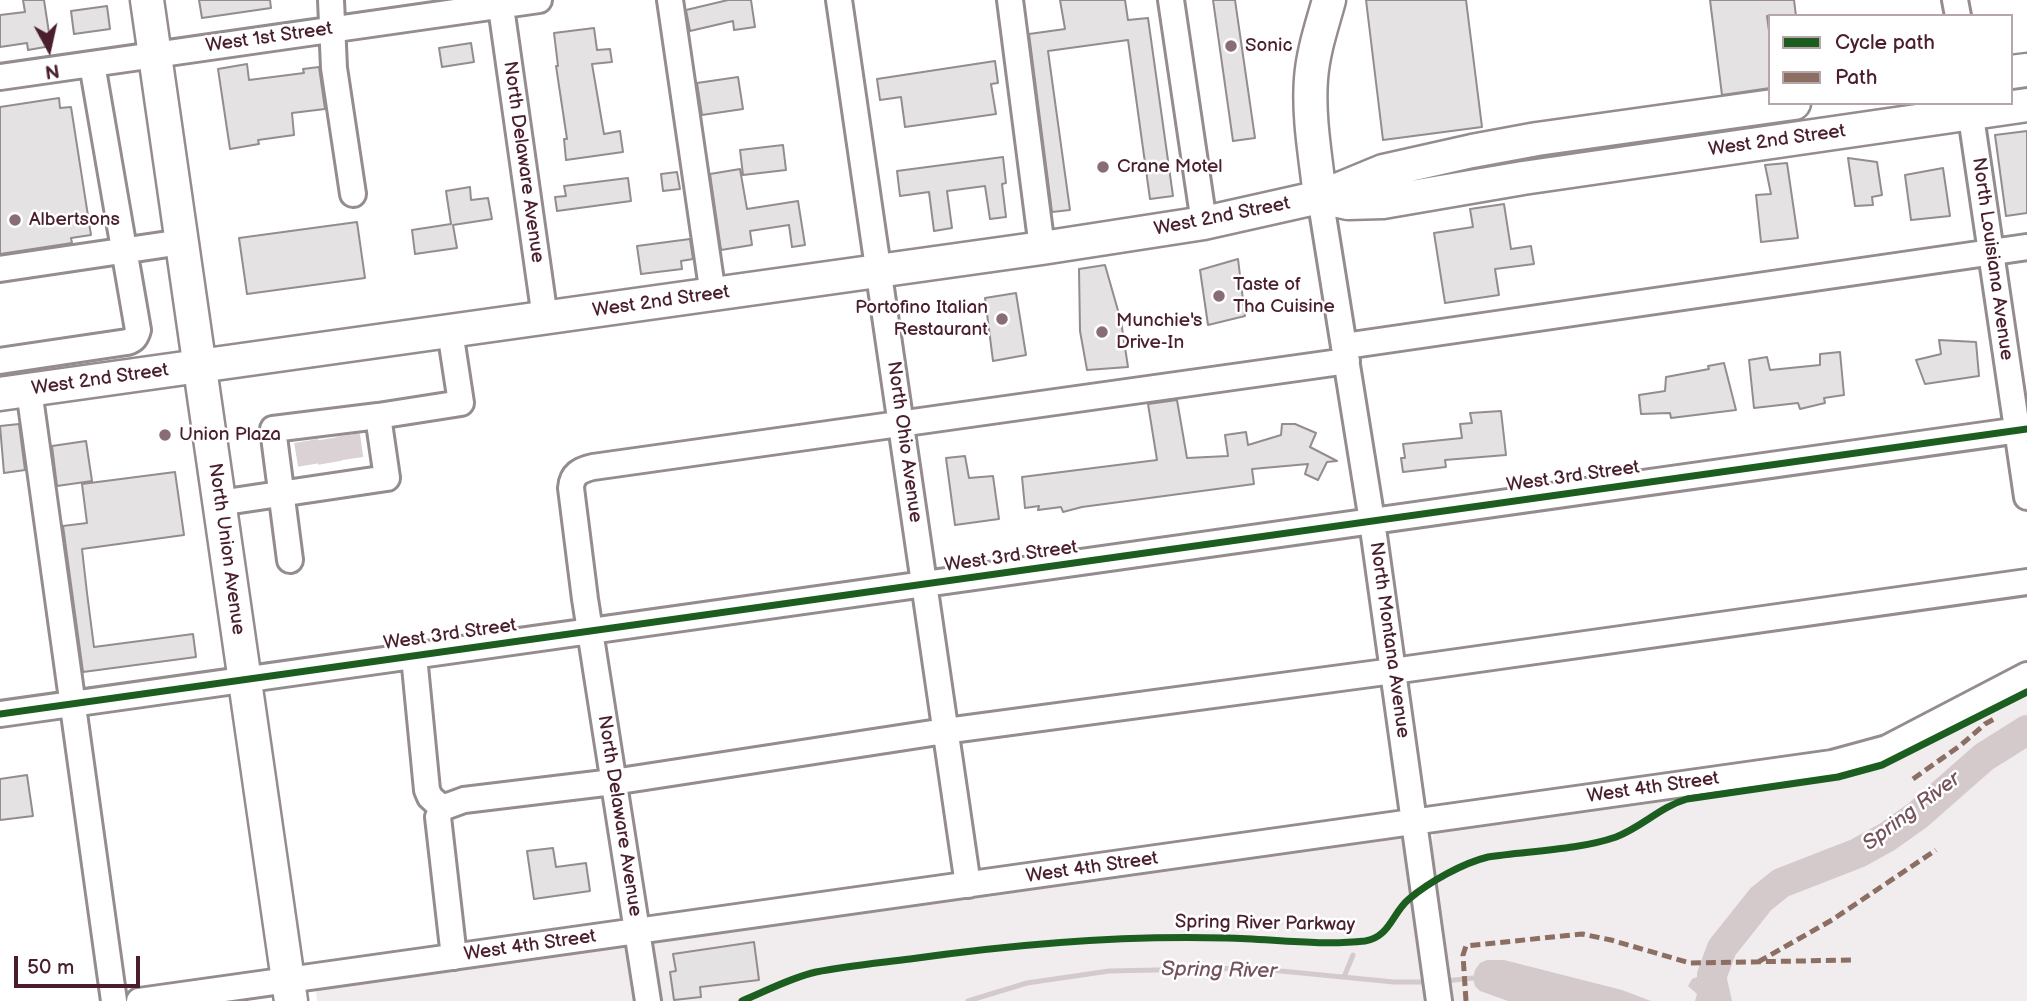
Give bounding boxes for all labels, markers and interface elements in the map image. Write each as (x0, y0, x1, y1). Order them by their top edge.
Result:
north arrow (14, 14, 84, 84)
legend (1768, 14, 2013, 105)
street label: West 1st Street (204, 18, 334, 58)
text: Cycle path (1835, 30, 1935, 55)
place label: Sonic (1245, 35, 1293, 57)
marker: Sonic (1223, 38, 1239, 54)
text: N (43, 58, 61, 83)
street label: North Delaware Avenue (498, 60, 548, 264)
text: Path (1835, 65, 1877, 90)
street label: West 2nd Street (1707, 120, 1847, 162)
place label: Crane Motel (1117, 156, 1223, 178)
street label: North Louisiana Avenue (1966, 156, 2018, 362)
marker: Crane Motel (1095, 159, 1111, 175)
street label: West 2nd Street (1152, 193, 1292, 241)
place label: Albertsons (29, 209, 120, 231)
marker: Albertsons (7, 212, 23, 228)
place label: Taste of Tha Cuisine (1233, 274, 1335, 318)
street label: West 2nd Street (591, 281, 731, 323)
marker: Taste of Tha Cuisine (1211, 288, 1227, 304)
place label: Portofino Italian Restaurant (855, 297, 988, 341)
place label: Munchie's Drive-In (1116, 310, 1202, 354)
marker: Portofino Italian Restaurant (994, 311, 1010, 327)
marker: Munchie's Drive-In (1094, 324, 1110, 340)
street label: West 2nd Street (30, 359, 170, 401)
street label: North Ohio Avenue (881, 360, 927, 524)
place label: Union Plaza (179, 424, 281, 446)
marker: Union Plaza (157, 427, 173, 443)
street label: West 3rd Street (1505, 456, 1641, 498)
street label: North Union Avenue (203, 462, 249, 636)
street label: West 3rd Street (943, 536, 1079, 578)
street label: North Montana Avenue (1364, 540, 1414, 740)
street label: West 3rd Street (382, 614, 518, 656)
street label: North Delaware Avenue (592, 714, 646, 918)
street label: West 4th Street (1586, 767, 1720, 809)
water label: Spring River (1858, 767, 1966, 857)
street label: West 4th Street (1025, 847, 1159, 889)
street label: Spring River Parkway (1175, 911, 1355, 937)
street label: West 4th Street (463, 925, 597, 967)
scale bar (18, 942, 144, 986)
text: 50 m (27, 955, 74, 980)
water label: Spring River (1161, 957, 1277, 985)

